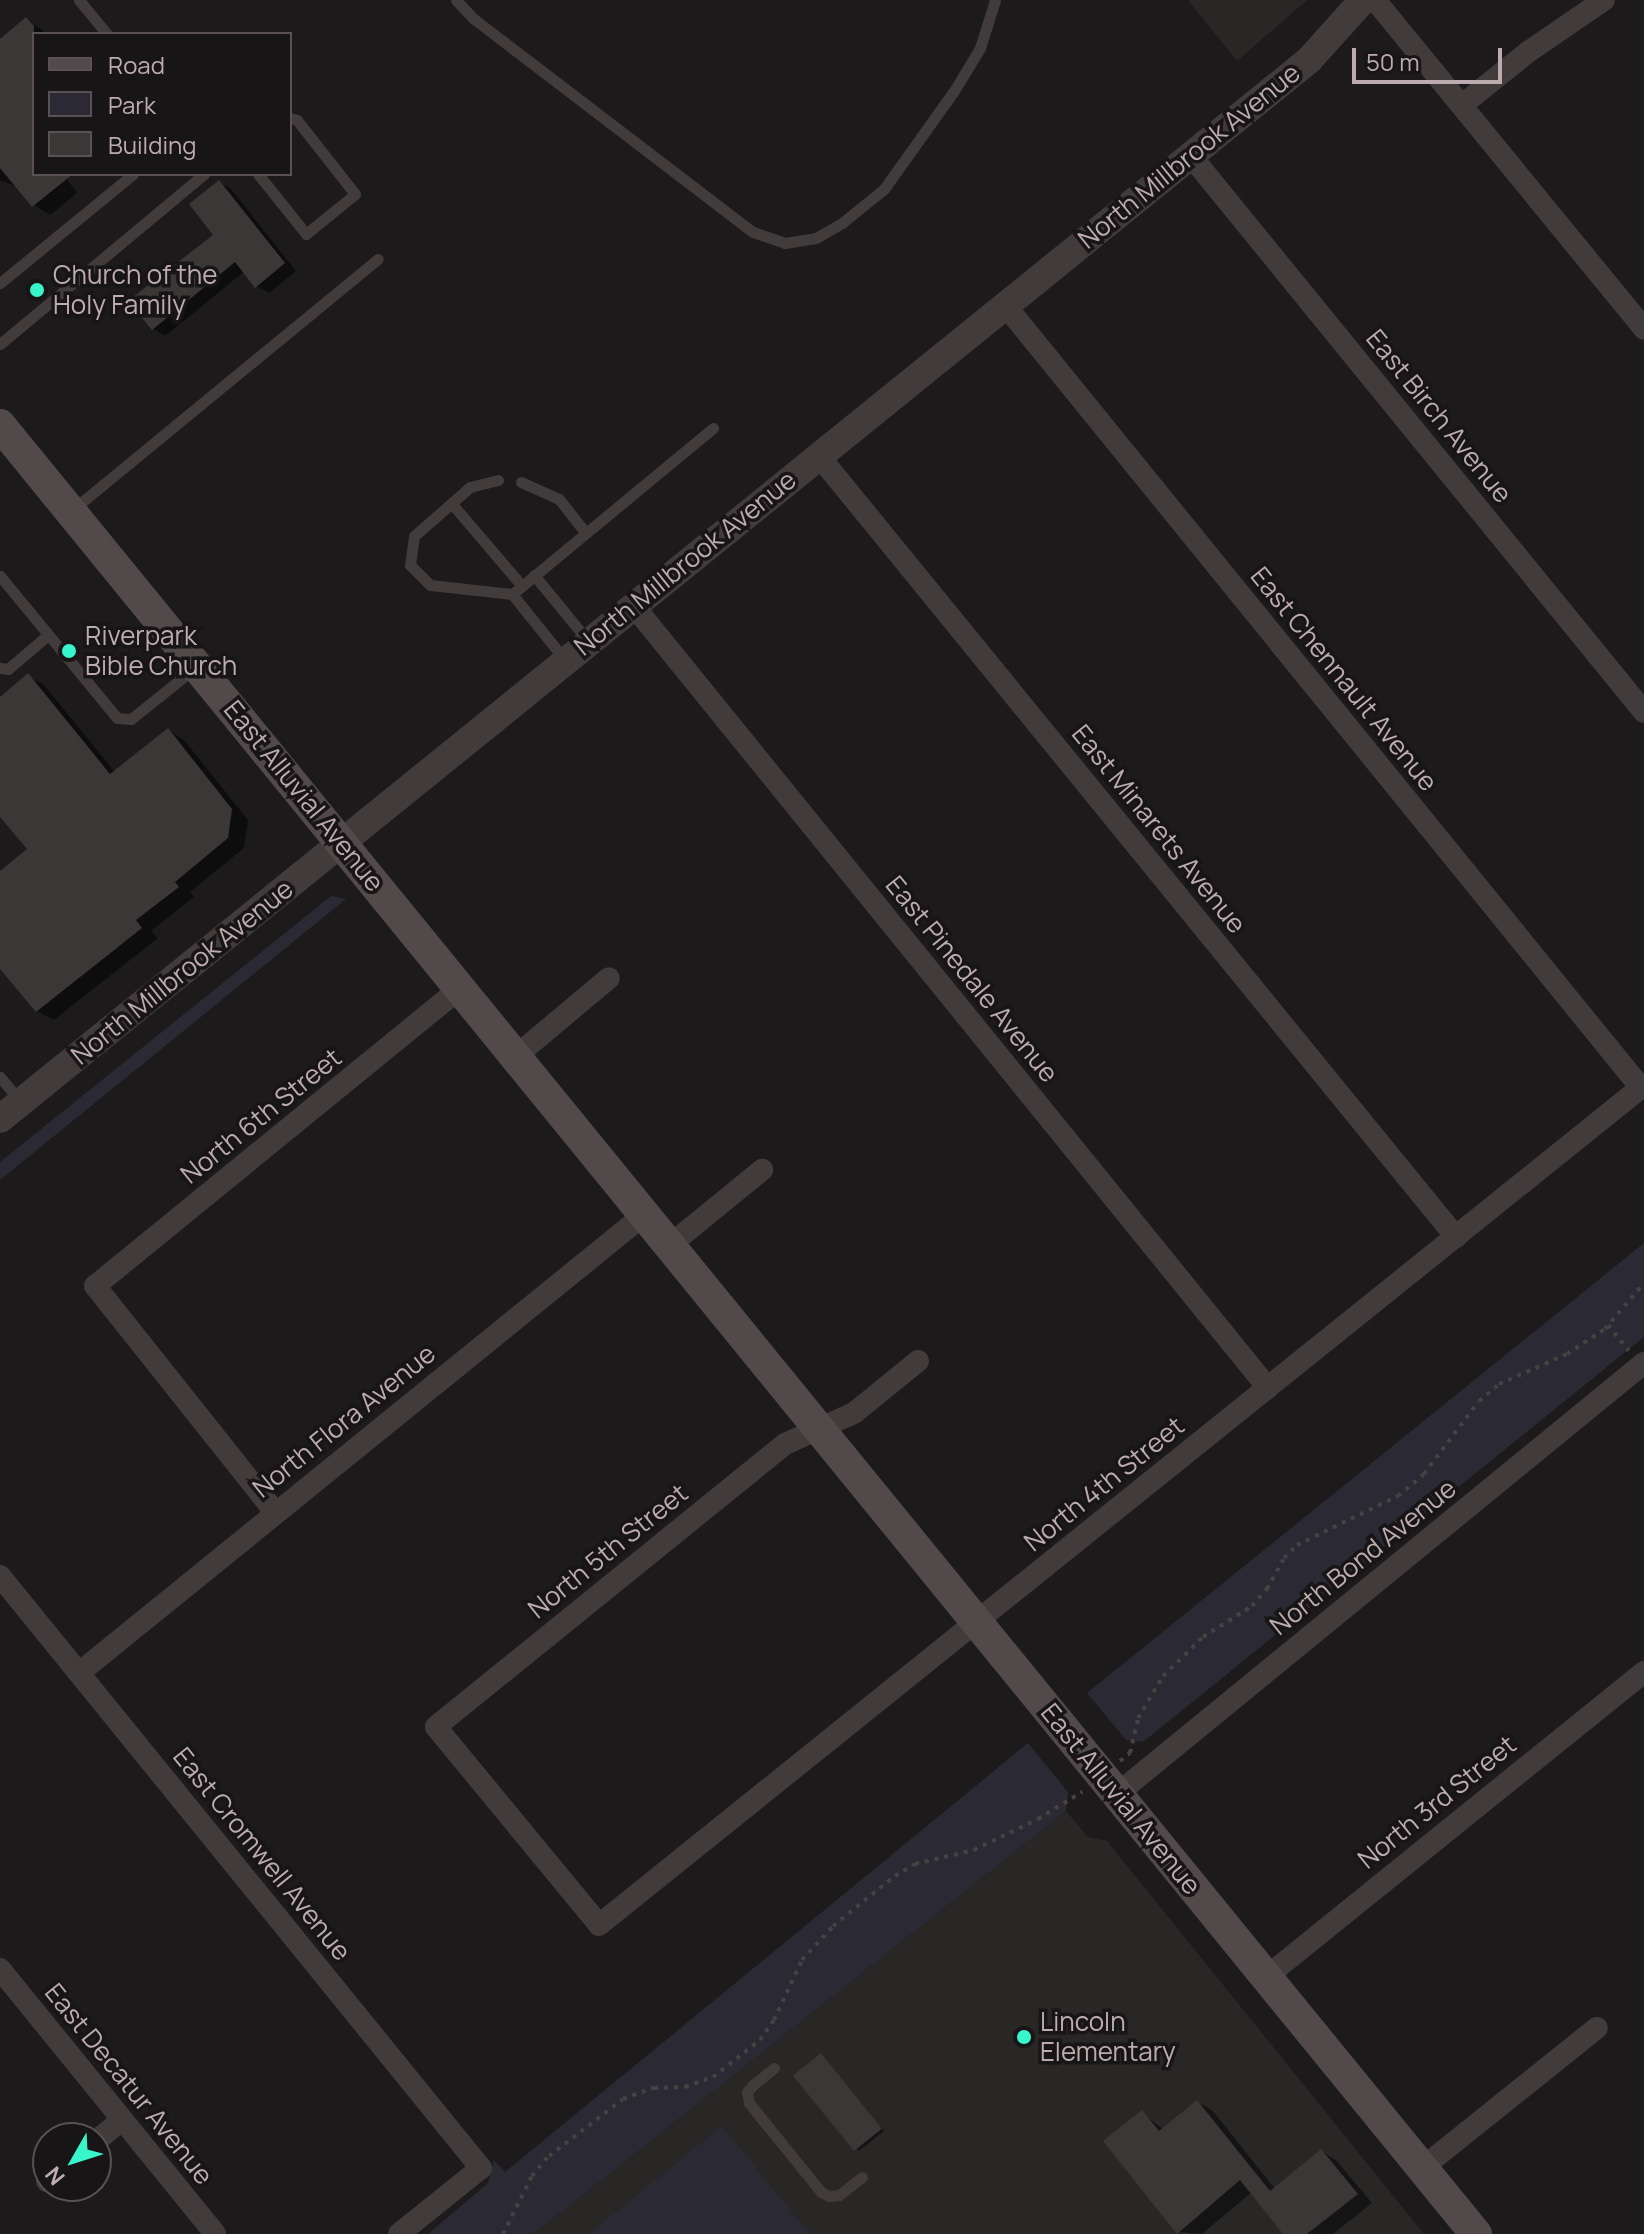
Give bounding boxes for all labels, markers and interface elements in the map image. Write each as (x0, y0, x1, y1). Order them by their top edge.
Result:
legend (32, 32, 292, 176)
scale bar (1356, 32, 1506, 82)
text: 50 m (1366, 45, 1420, 78)
text: Road (108, 48, 165, 81)
street label: North Millbrook Avenue (1072, 57, 1306, 255)
text: Park (108, 88, 156, 121)
text: Building (108, 128, 196, 161)
place label: Church of the Holy Family (53, 259, 217, 320)
marker: Church of the Holy Family (28, 281, 46, 299)
street label: East Birch Avenue (1360, 323, 1518, 509)
street label: North Millbrook Avenue (568, 464, 802, 662)
street label: East Chennault Avenue (1244, 561, 1444, 797)
place label: Riverpark Bible Church (85, 620, 237, 682)
marker: Riverpark Bible Church (60, 642, 78, 660)
street label: East Alluvial Avenue (217, 694, 391, 898)
street label: East Minarets Avenue (1065, 719, 1253, 939)
street label: East Pinedale Avenue (879, 870, 1065, 1088)
street label: North Millbrook Avenue (65, 873, 299, 1071)
street label: North 6th Street (175, 1042, 347, 1190)
street label: North Flora Avenue (246, 1338, 442, 1504)
street label: North 4th Street (1018, 1410, 1190, 1558)
street label: North Bond Avenue (1264, 1473, 1462, 1641)
street label: North 5th Street (522, 1477, 694, 1625)
street label: East Alluvial Avenue (1034, 1697, 1208, 1901)
street label: North 3rd Street (1352, 1729, 1522, 1875)
street label: East Cromwell Avenue (167, 1741, 357, 1967)
street label: East Decatur Avenue (38, 1977, 220, 2191)
place label: Lincoln Elementary (1040, 2006, 1176, 2068)
marker: Lincoln Elementary (1015, 2028, 1033, 2046)
north arrow (32, 2122, 112, 2202)
text: N (38, 2160, 72, 2191)

